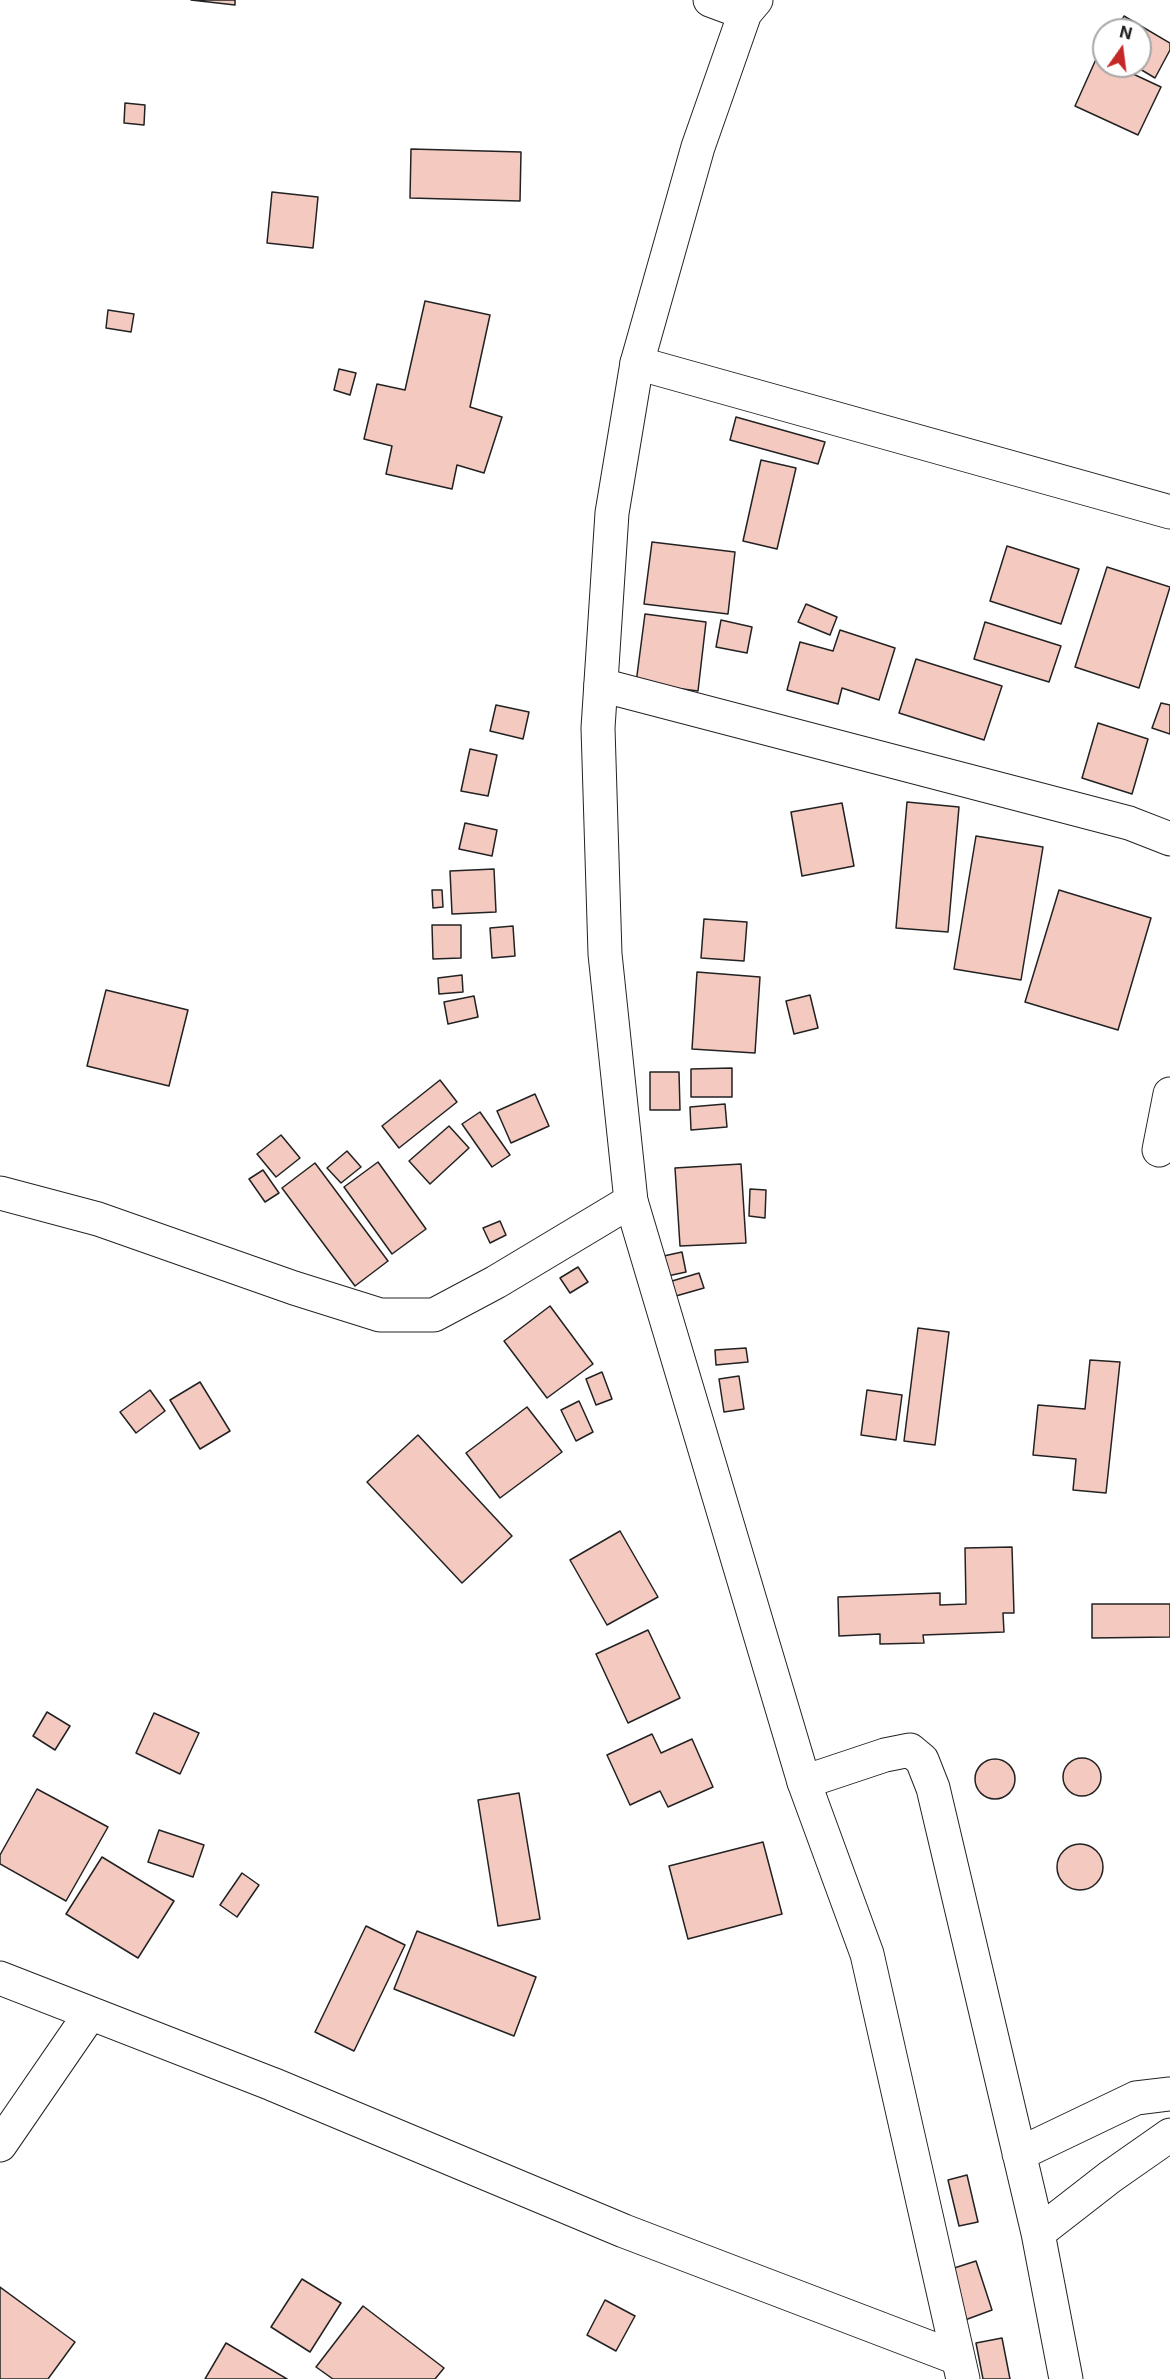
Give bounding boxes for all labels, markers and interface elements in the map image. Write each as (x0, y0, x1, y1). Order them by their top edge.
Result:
north arrow (1092, 18, 1152, 78)
text: N (1118, 21, 1134, 44)

